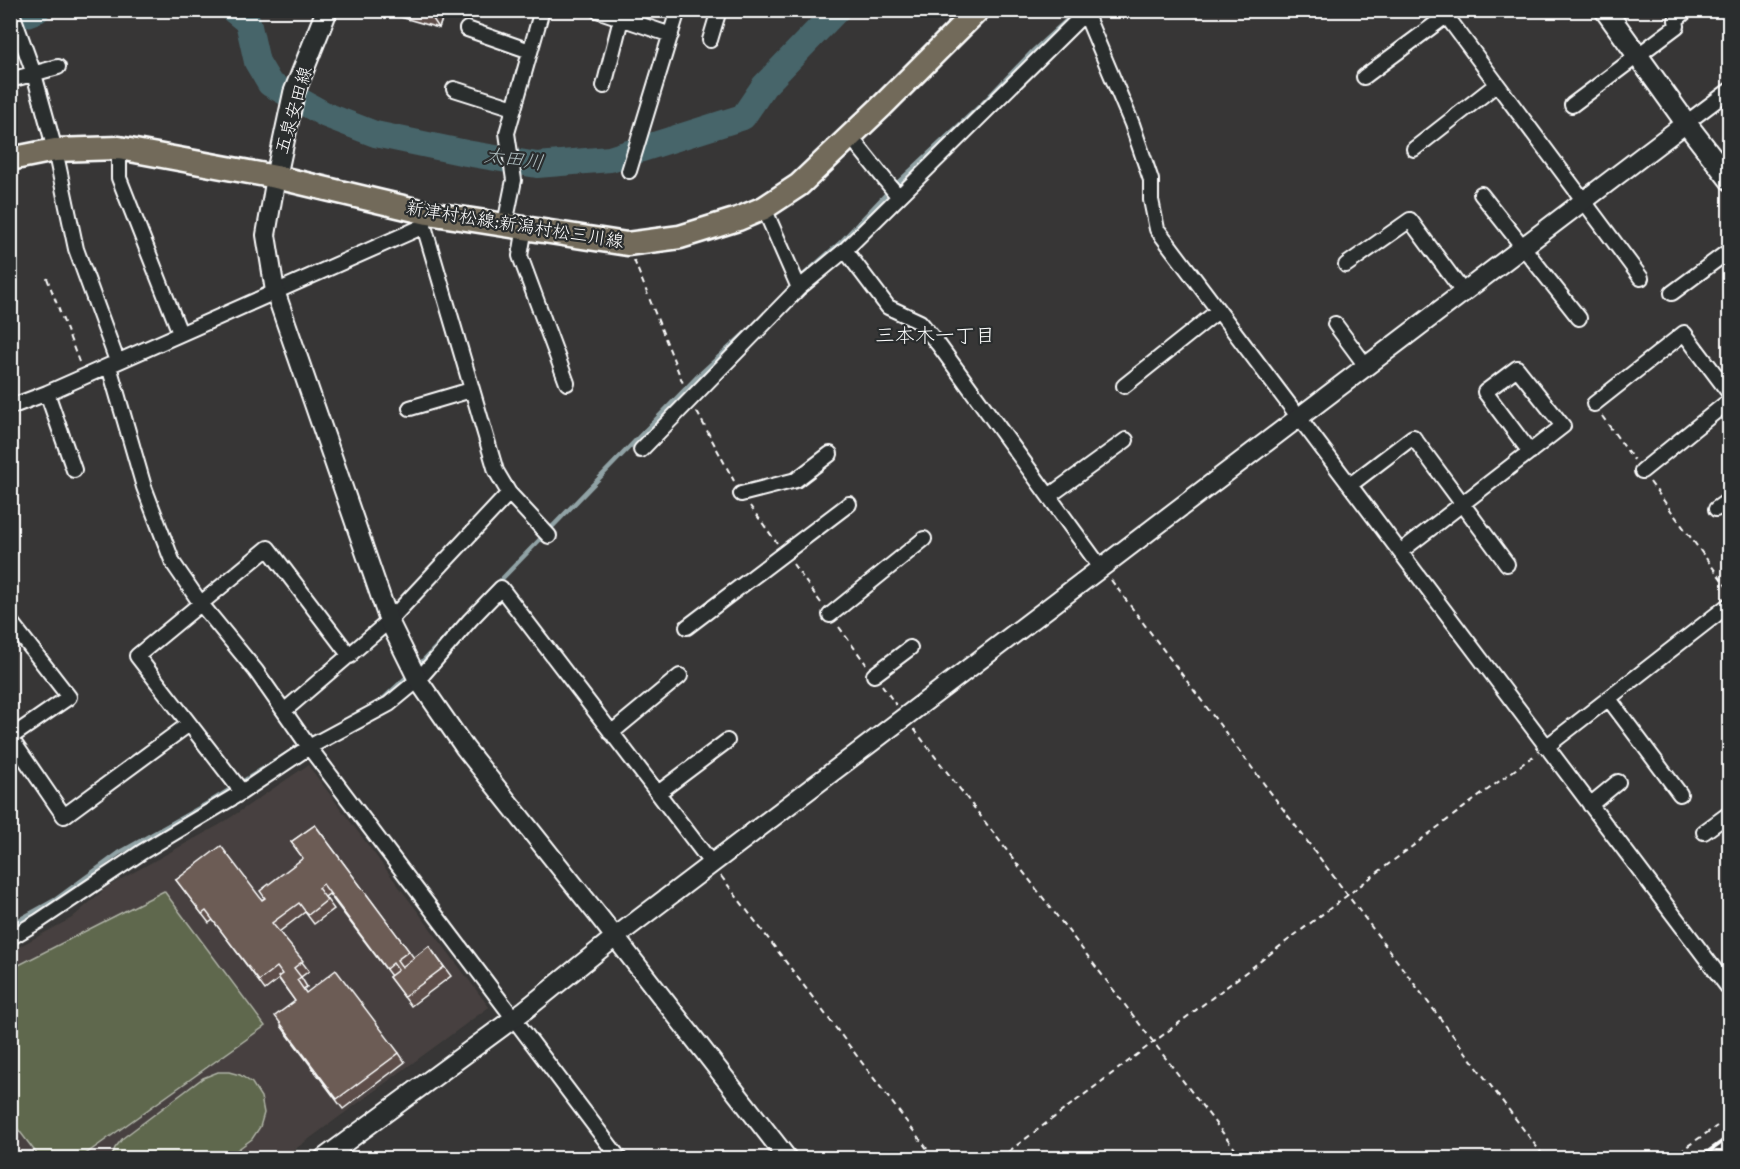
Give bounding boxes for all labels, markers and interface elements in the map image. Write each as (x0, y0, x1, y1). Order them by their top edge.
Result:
street label: 五泉安田線 (269, 63, 317, 157)
water label: 太田川 (482, 140, 546, 176)
street label: 新津村松線;新潟村松三川線 (404, 194, 626, 254)
district label: 三本木一丁目 (875, 321, 995, 348)

